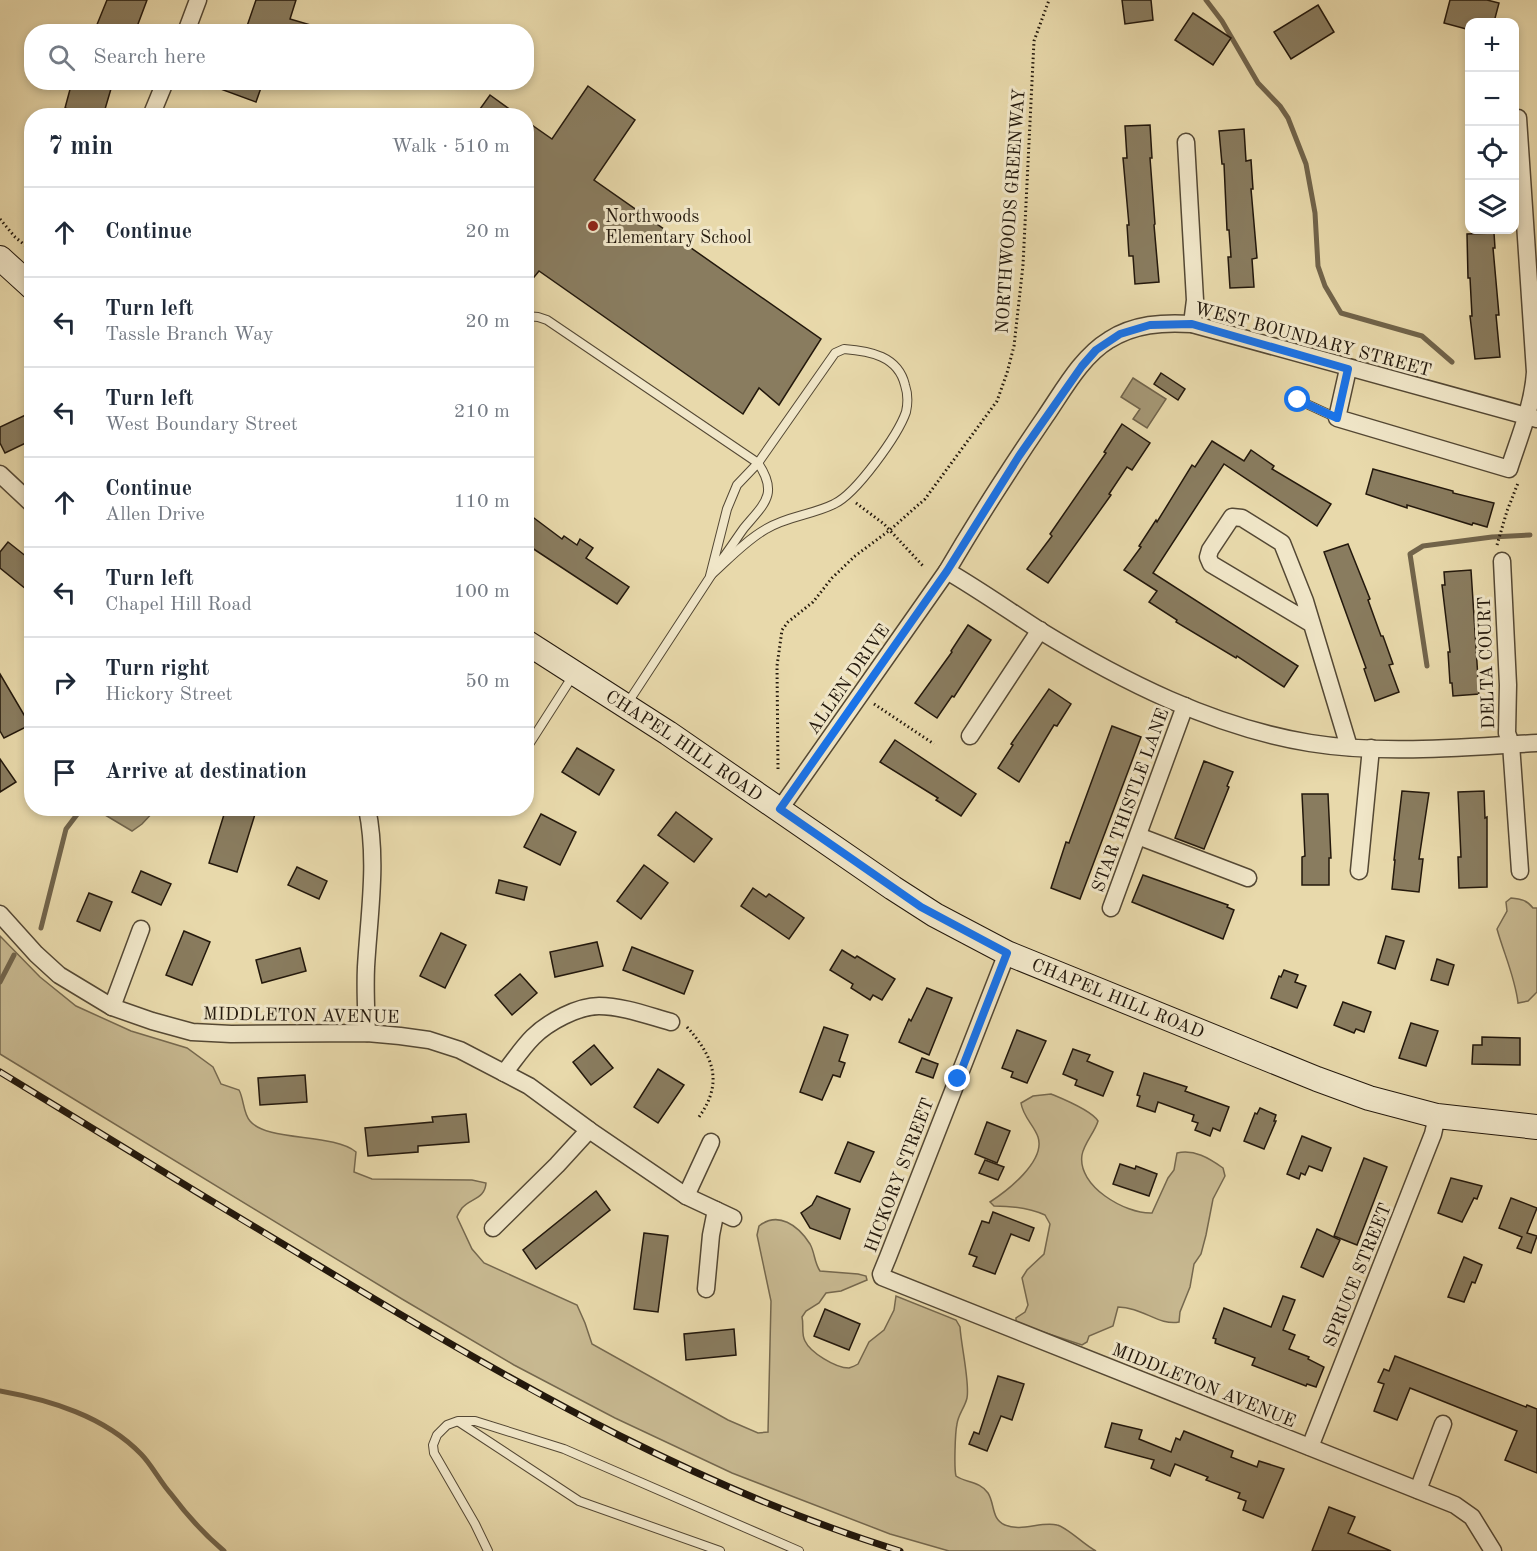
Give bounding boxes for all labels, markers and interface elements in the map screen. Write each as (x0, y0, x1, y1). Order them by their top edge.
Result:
map controls (1465, 18, 1519, 234)
button: + (1465, 18, 1519, 72)
search box (24, 24, 534, 90)
icon: search (45, 41, 78, 74)
text: Search here (93, 46, 206, 68)
button: − (1465, 72, 1519, 126)
street label: NORTHWOODS GREENWAY (993, 88, 1029, 334)
button: locate (1465, 126, 1519, 180)
text: 7 min (48, 134, 113, 160)
text: Walk · 510 m (391, 137, 510, 157)
button: layers (1465, 180, 1519, 234)
place label: Northwoods Elementary School (605, 208, 752, 247)
icon: ahead (48, 216, 81, 249)
marker: Northwoods Elementary School (586, 219, 600, 233)
text: Continue (105, 221, 192, 243)
text: 20 m (465, 222, 510, 242)
text: Turn left (105, 298, 194, 320)
street label: WEST BOUNDARY STREET (1192, 300, 1433, 380)
icon: left (48, 306, 81, 339)
text: 20 m (465, 312, 510, 332)
text: Tassle Branch Way (105, 325, 273, 345)
route start (1284, 386, 1310, 412)
text: Turn left (105, 388, 194, 410)
icon: left (48, 396, 81, 429)
text: 210 m (454, 402, 510, 422)
text: West Boundary Street (105, 415, 298, 435)
text: Continue (105, 478, 192, 500)
icon: ahead (48, 486, 81, 519)
text: 110 m (454, 492, 510, 512)
text: Allen Drive (105, 505, 205, 525)
text: Turn left (105, 568, 194, 590)
icon: left (48, 576, 81, 609)
text: 100 m (454, 582, 510, 602)
text: Chapel Hill Road (105, 595, 252, 615)
street label: DELTA COURT (1476, 596, 1498, 730)
street label: ALLEN DRIVE (804, 621, 893, 738)
text: Turn right (105, 658, 209, 680)
icon: right (48, 666, 81, 699)
text: 50 m (465, 672, 510, 692)
text: Hickory Street (105, 685, 233, 705)
street label: CHAPEL HILL ROAD (602, 687, 765, 805)
street label: STAR THISTLE LANE (1089, 706, 1173, 895)
icon: arrive (48, 756, 81, 789)
text: Arrive at destination (105, 761, 307, 783)
street label: CHAPEL HILL ROAD (1029, 956, 1206, 1042)
street label: MIDDLETON AVENUE (203, 1005, 399, 1027)
route end (944, 1065, 970, 1091)
street label: HICKORY STREET (862, 1096, 938, 1255)
street label: SPRUCE STREET (1321, 1201, 1395, 1350)
street label: MIDDLETON AVENUE (1109, 1341, 1298, 1431)

